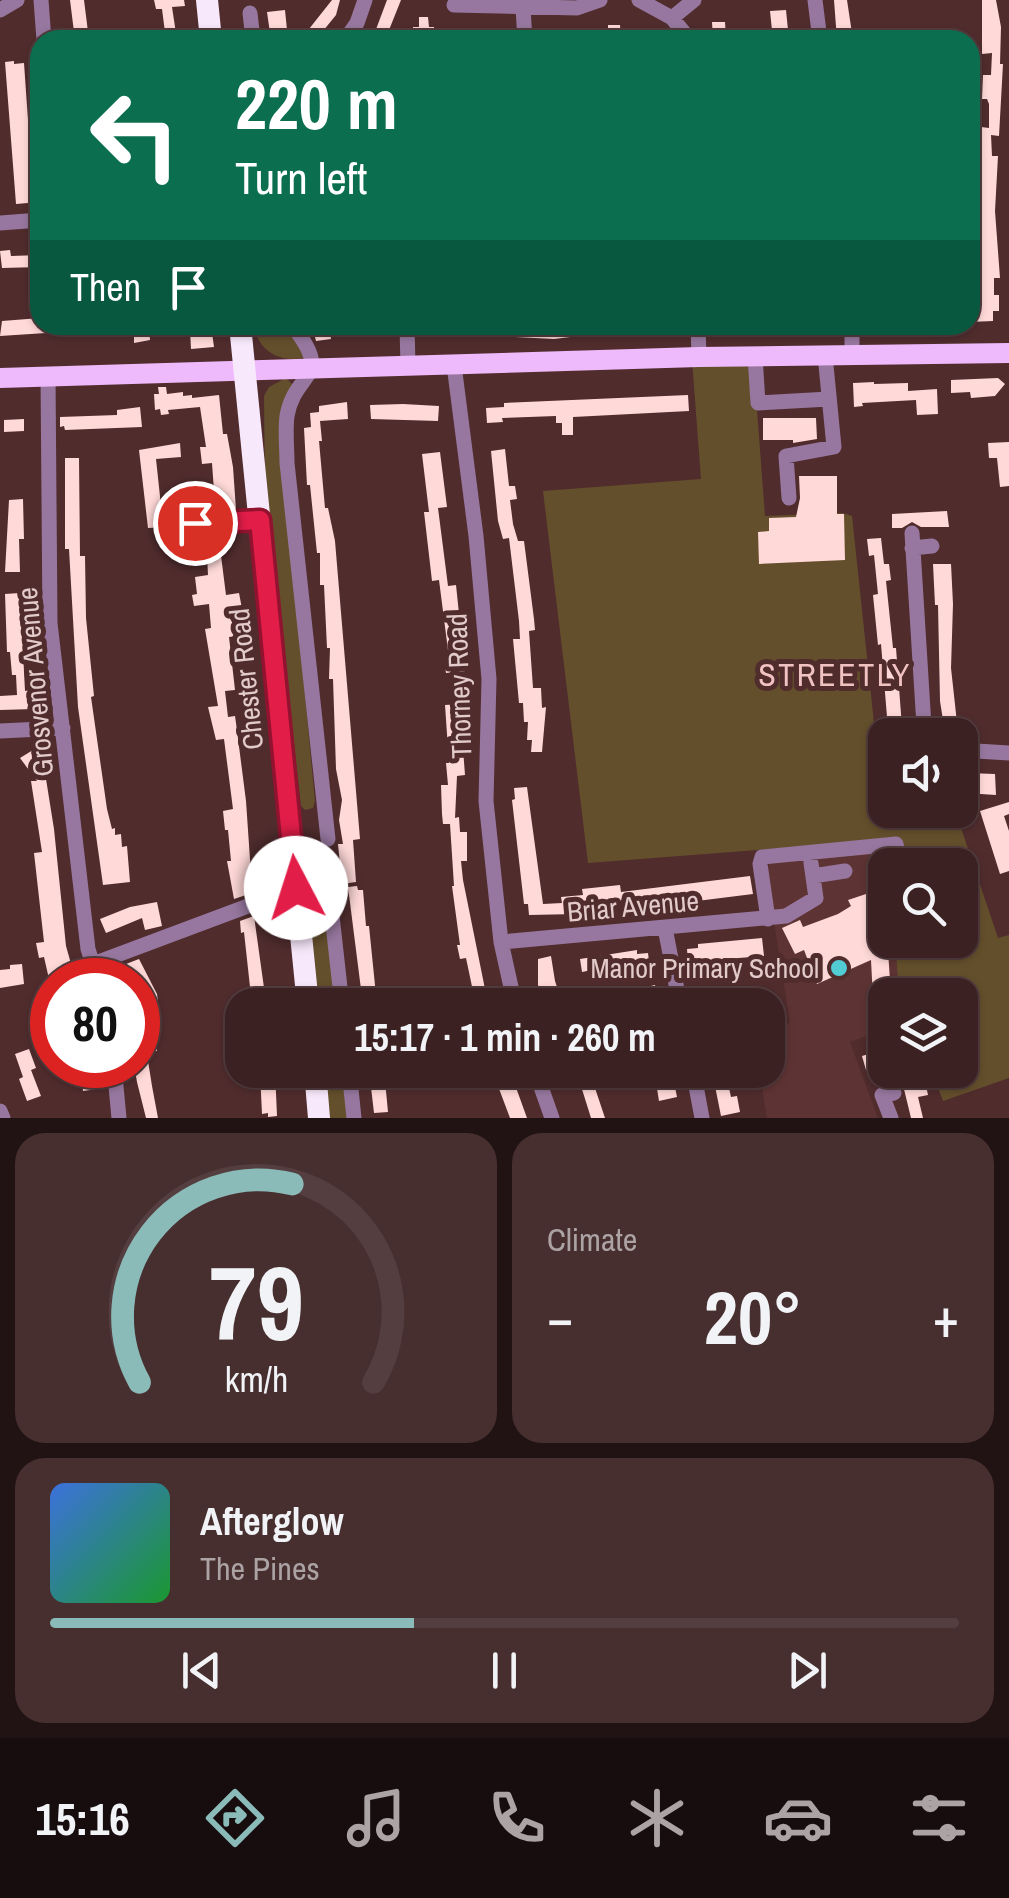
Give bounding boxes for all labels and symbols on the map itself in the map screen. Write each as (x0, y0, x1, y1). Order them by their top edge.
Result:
pin (153, 481, 238, 566)
street label: Grosvenor Avenue (8, 586, 62, 778)
street label: Chester Road (220, 607, 272, 751)
street label: Thorney Road (437, 613, 481, 759)
district label: STREETLY (758, 653, 912, 696)
position arrow (244, 836, 348, 940)
street label: Briar Avenue (565, 881, 701, 931)
place label: Manor Primary School (591, 949, 819, 987)
marker: Manor Primary School (828, 957, 850, 979)
speed limit sign: 80 (30, 958, 160, 1088)

